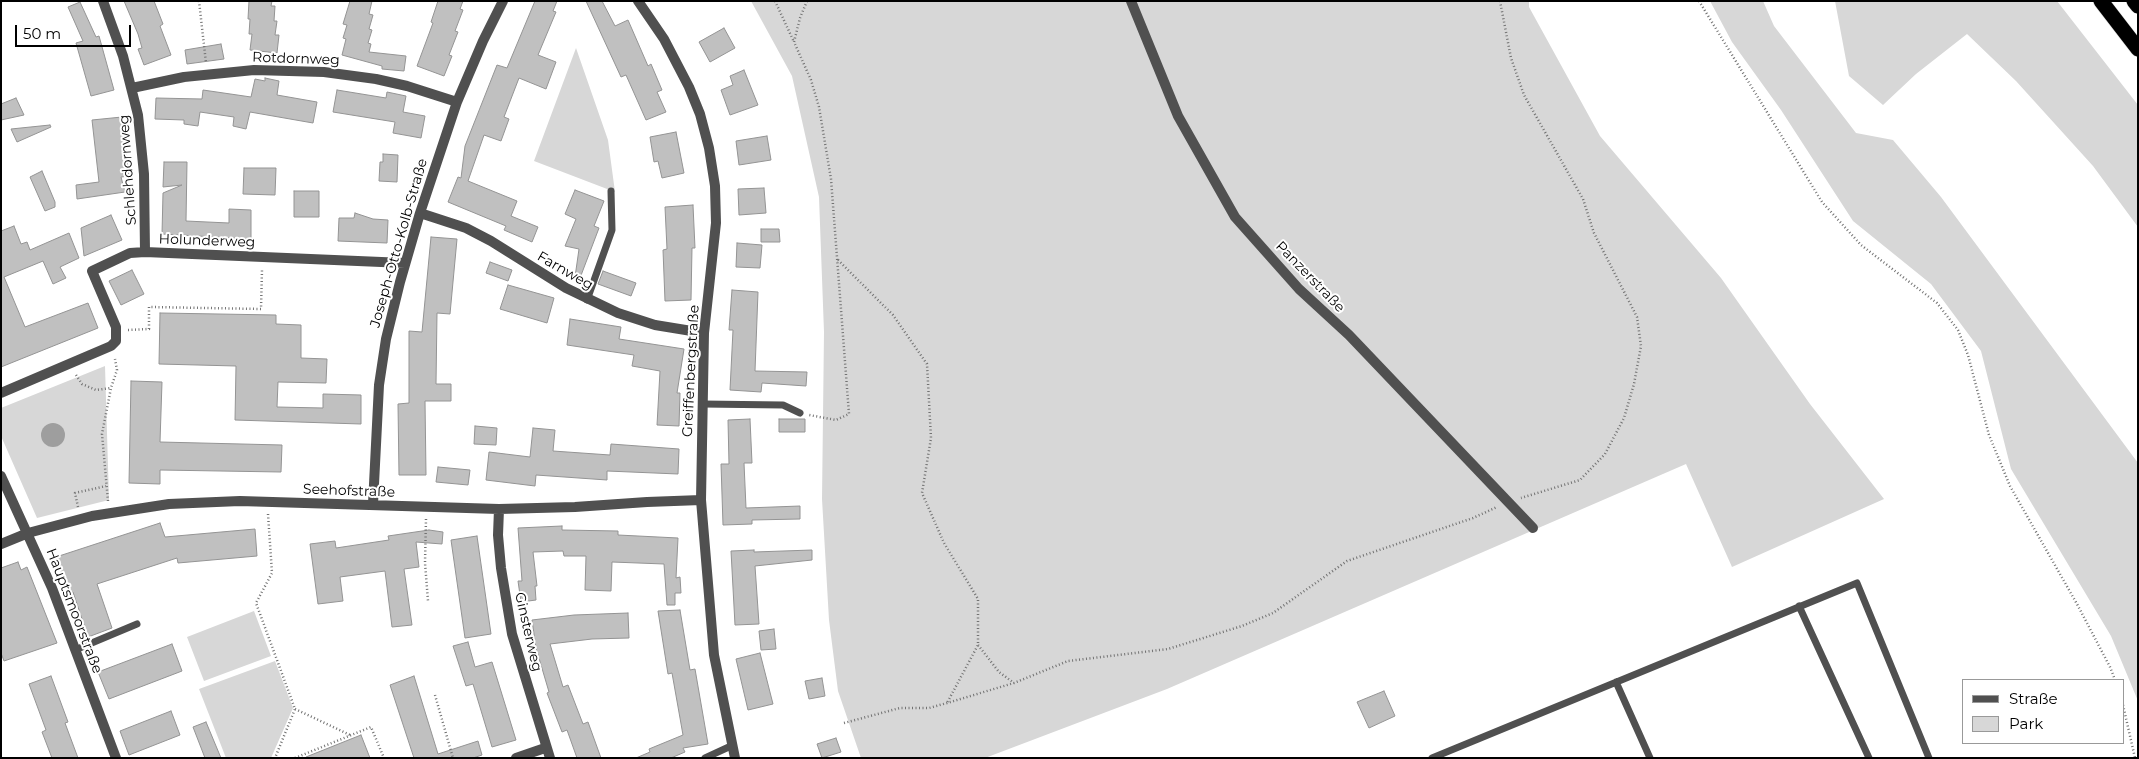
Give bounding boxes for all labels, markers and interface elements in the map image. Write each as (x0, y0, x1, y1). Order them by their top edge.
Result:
scale bar (18, 15, 134, 47)
text: 50 m (23, 24, 61, 43)
street label: Rotdornweg (252, 49, 340, 69)
street label: Schlehdornweg (116, 114, 140, 226)
street label: Joseph-Otto-Kolb-Straße (367, 157, 431, 329)
street label: Holunderweg (158, 231, 256, 251)
street label: Panzerstraße (1272, 238, 1348, 316)
street label: Farnweg (534, 248, 596, 294)
street label: Greiffenbergstraße (679, 304, 703, 438)
street label: Seehofstraße (303, 481, 395, 501)
street label: Hauptsmoorstraße (42, 546, 106, 676)
street label: Ginsterweg (511, 591, 545, 673)
legend (1962, 679, 2124, 744)
text: Straße (2009, 689, 2058, 708)
text: Park (2009, 714, 2043, 733)

